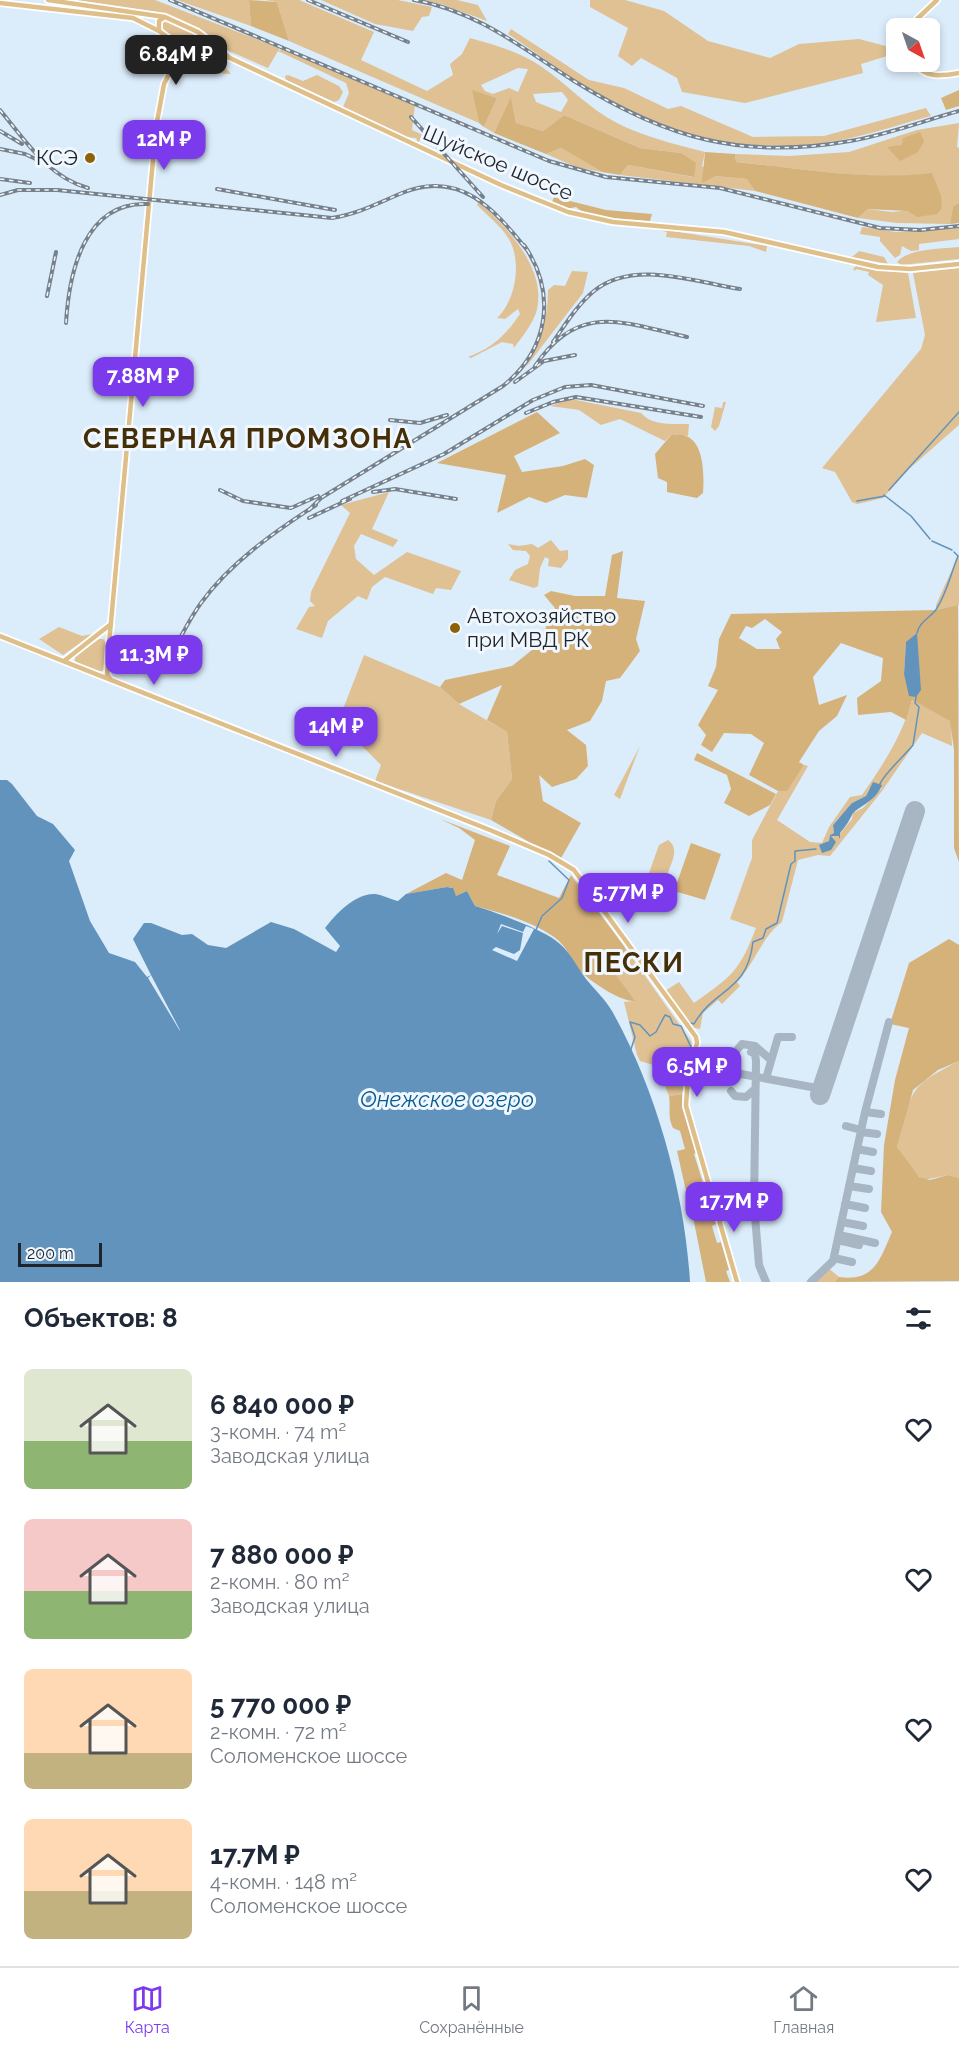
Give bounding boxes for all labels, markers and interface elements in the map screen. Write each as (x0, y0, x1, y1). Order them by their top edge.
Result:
north arrow (886, 18, 940, 72)
map controls (886, 18, 940, 72)
pin: 6.84M ₽ (121, 35, 231, 86)
text: 6.84M ₽ (139, 42, 213, 66)
pin: 12M ₽ (122, 120, 206, 171)
street label: Шуйское шоссе (420, 120, 577, 205)
text: 12M ₽ (137, 127, 191, 151)
place label: КСЭ (36, 145, 78, 170)
marker: КСЭ (83, 151, 97, 165)
pin: 7.88M ₽ (88, 357, 198, 408)
text: 7.88M ₽ (107, 364, 179, 388)
district label: СЕВЕРНАЯ ПРОМЗОНА (83, 423, 413, 454)
place label: Автохозяйство при МВД РК (467, 603, 616, 652)
marker: Автохозяйство при МВД РК (448, 621, 462, 635)
pin: 11.3M ₽ (99, 635, 209, 686)
text: 11.3M ₽ (119, 642, 189, 666)
pin: 14M ₽ (294, 707, 378, 758)
text: 14M ₽ (308, 714, 364, 738)
pin: 5.77M ₽ (573, 873, 683, 924)
text: 5.77M ₽ (592, 880, 664, 904)
district label: ПЕСКИ (584, 947, 684, 978)
pin: 6.5M ₽ (648, 1047, 746, 1098)
text: 6.5M ₽ (666, 1054, 728, 1078)
water label: Онежское озеро (360, 1086, 534, 1112)
pin: 17.7M ₽ (679, 1182, 789, 1233)
text: 17.7M ₽ (699, 1189, 769, 1213)
scale bar (18, 1240, 102, 1268)
text: 200 m (27, 1244, 74, 1263)
icon: filters (902, 1302, 935, 1335)
text: Объектов: 8 (24, 1303, 178, 1333)
text: 6 840 000 ₽ (210, 1390, 354, 1420)
icon: home (72, 1393, 144, 1465)
icon: heart (902, 1413, 935, 1446)
text: 3-комн. · 74 m² (210, 1420, 346, 1444)
text: Заводская улица (210, 1444, 370, 1468)
text: 7 880 000 ₽ (210, 1540, 354, 1570)
icon: home (72, 1543, 144, 1615)
icon: heart (902, 1563, 935, 1596)
text: 2-комн. · 80 m² (210, 1570, 349, 1594)
text: Заводская улица (210, 1594, 370, 1618)
text: 5 770 000 ₽ (210, 1690, 351, 1720)
icon: home (72, 1693, 144, 1765)
icon: heart (902, 1713, 935, 1746)
text: 2-комн. · 72 m² (210, 1720, 346, 1744)
text: Соломенское шоссе (210, 1744, 407, 1768)
text: 17.7M ₽ (210, 1840, 300, 1870)
icon: home (72, 1843, 144, 1915)
icon: heart (902, 1863, 935, 1896)
text: 4-комн. · 148 m² (210, 1870, 357, 1894)
text: Соломенское шоссе (210, 1894, 407, 1918)
tab: Карта (125, 1982, 170, 2037)
tab: Сохранённые (419, 1982, 524, 2037)
tab: Главная (773, 1982, 834, 2037)

